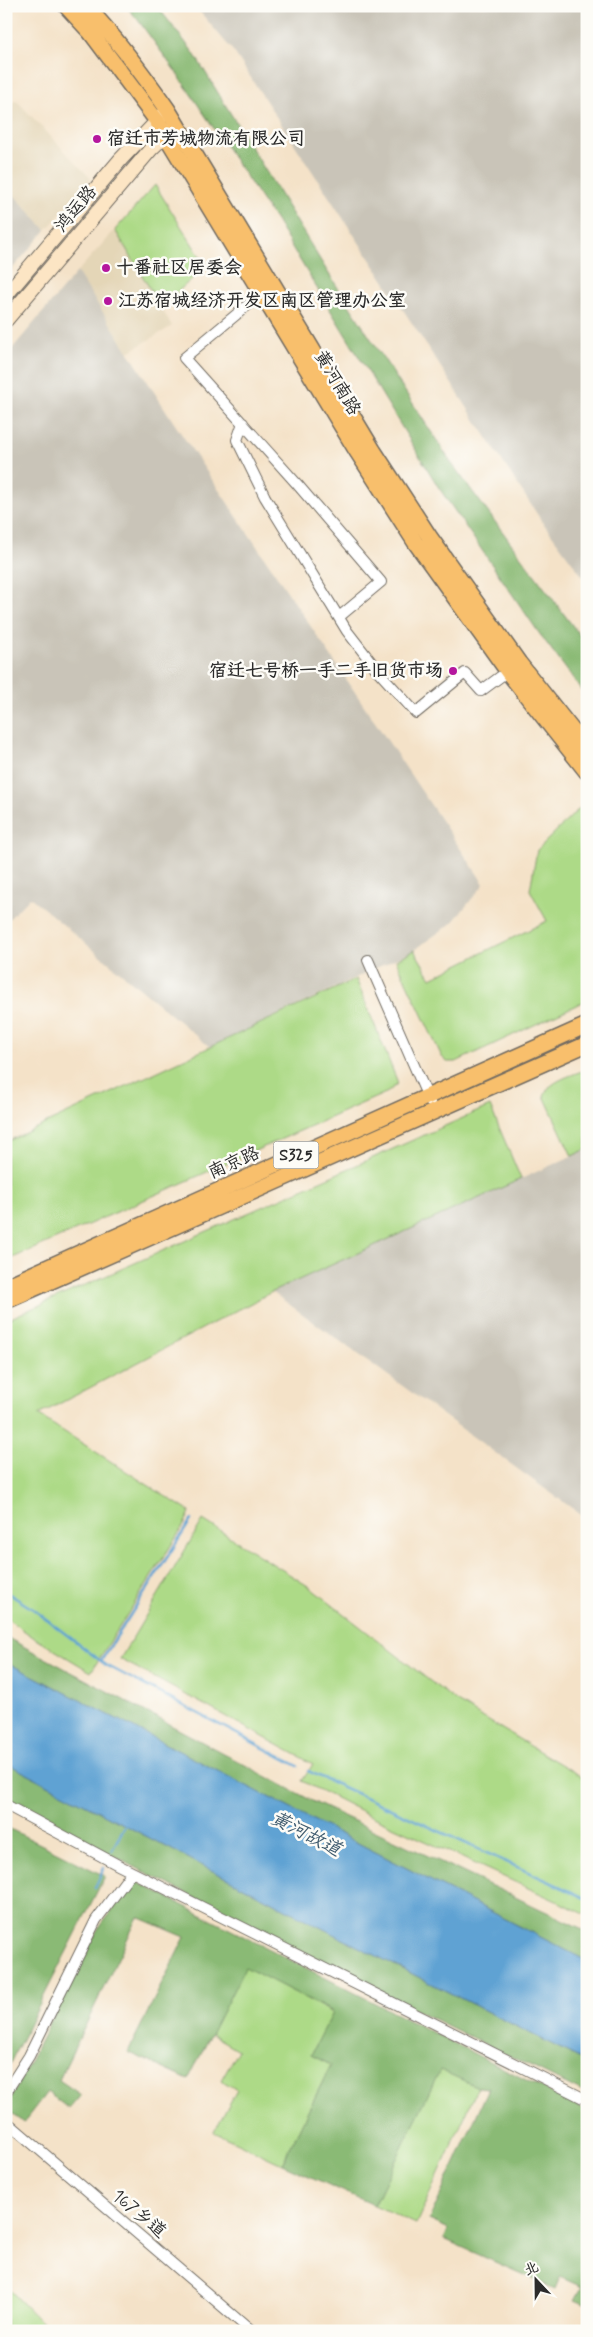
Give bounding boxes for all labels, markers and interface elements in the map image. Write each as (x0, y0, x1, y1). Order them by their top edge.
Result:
place label: 宿迁市芳城物流有限公司 (107, 127, 305, 151)
marker: 宿迁市芳城物流有限公司 (91, 133, 103, 145)
street label: 鸿运路 (49, 181, 103, 237)
place label: 十番社区居委会 (116, 256, 242, 280)
marker: 十番社区居委会 (100, 262, 112, 274)
place label: 江苏宿城经济开发区南区管理办公室 (118, 289, 406, 313)
marker: 江苏宿城经济开发区南区管理办公室 (102, 295, 114, 307)
street label: 黄河南路 (308, 346, 366, 420)
place label: 宿迁七号桥一手二手旧货市场 (209, 659, 443, 683)
marker: 宿迁七号桥一手二手旧货市场 (447, 665, 459, 677)
street label: 南京路 (204, 1141, 264, 1185)
road number: S325 (274, 1142, 318, 1168)
water label: 黄河故道 (266, 1806, 347, 1863)
street label: 167乡道 (107, 2184, 171, 2244)
north arrow (510, 2254, 560, 2304)
text: 北 (522, 2258, 541, 2280)

